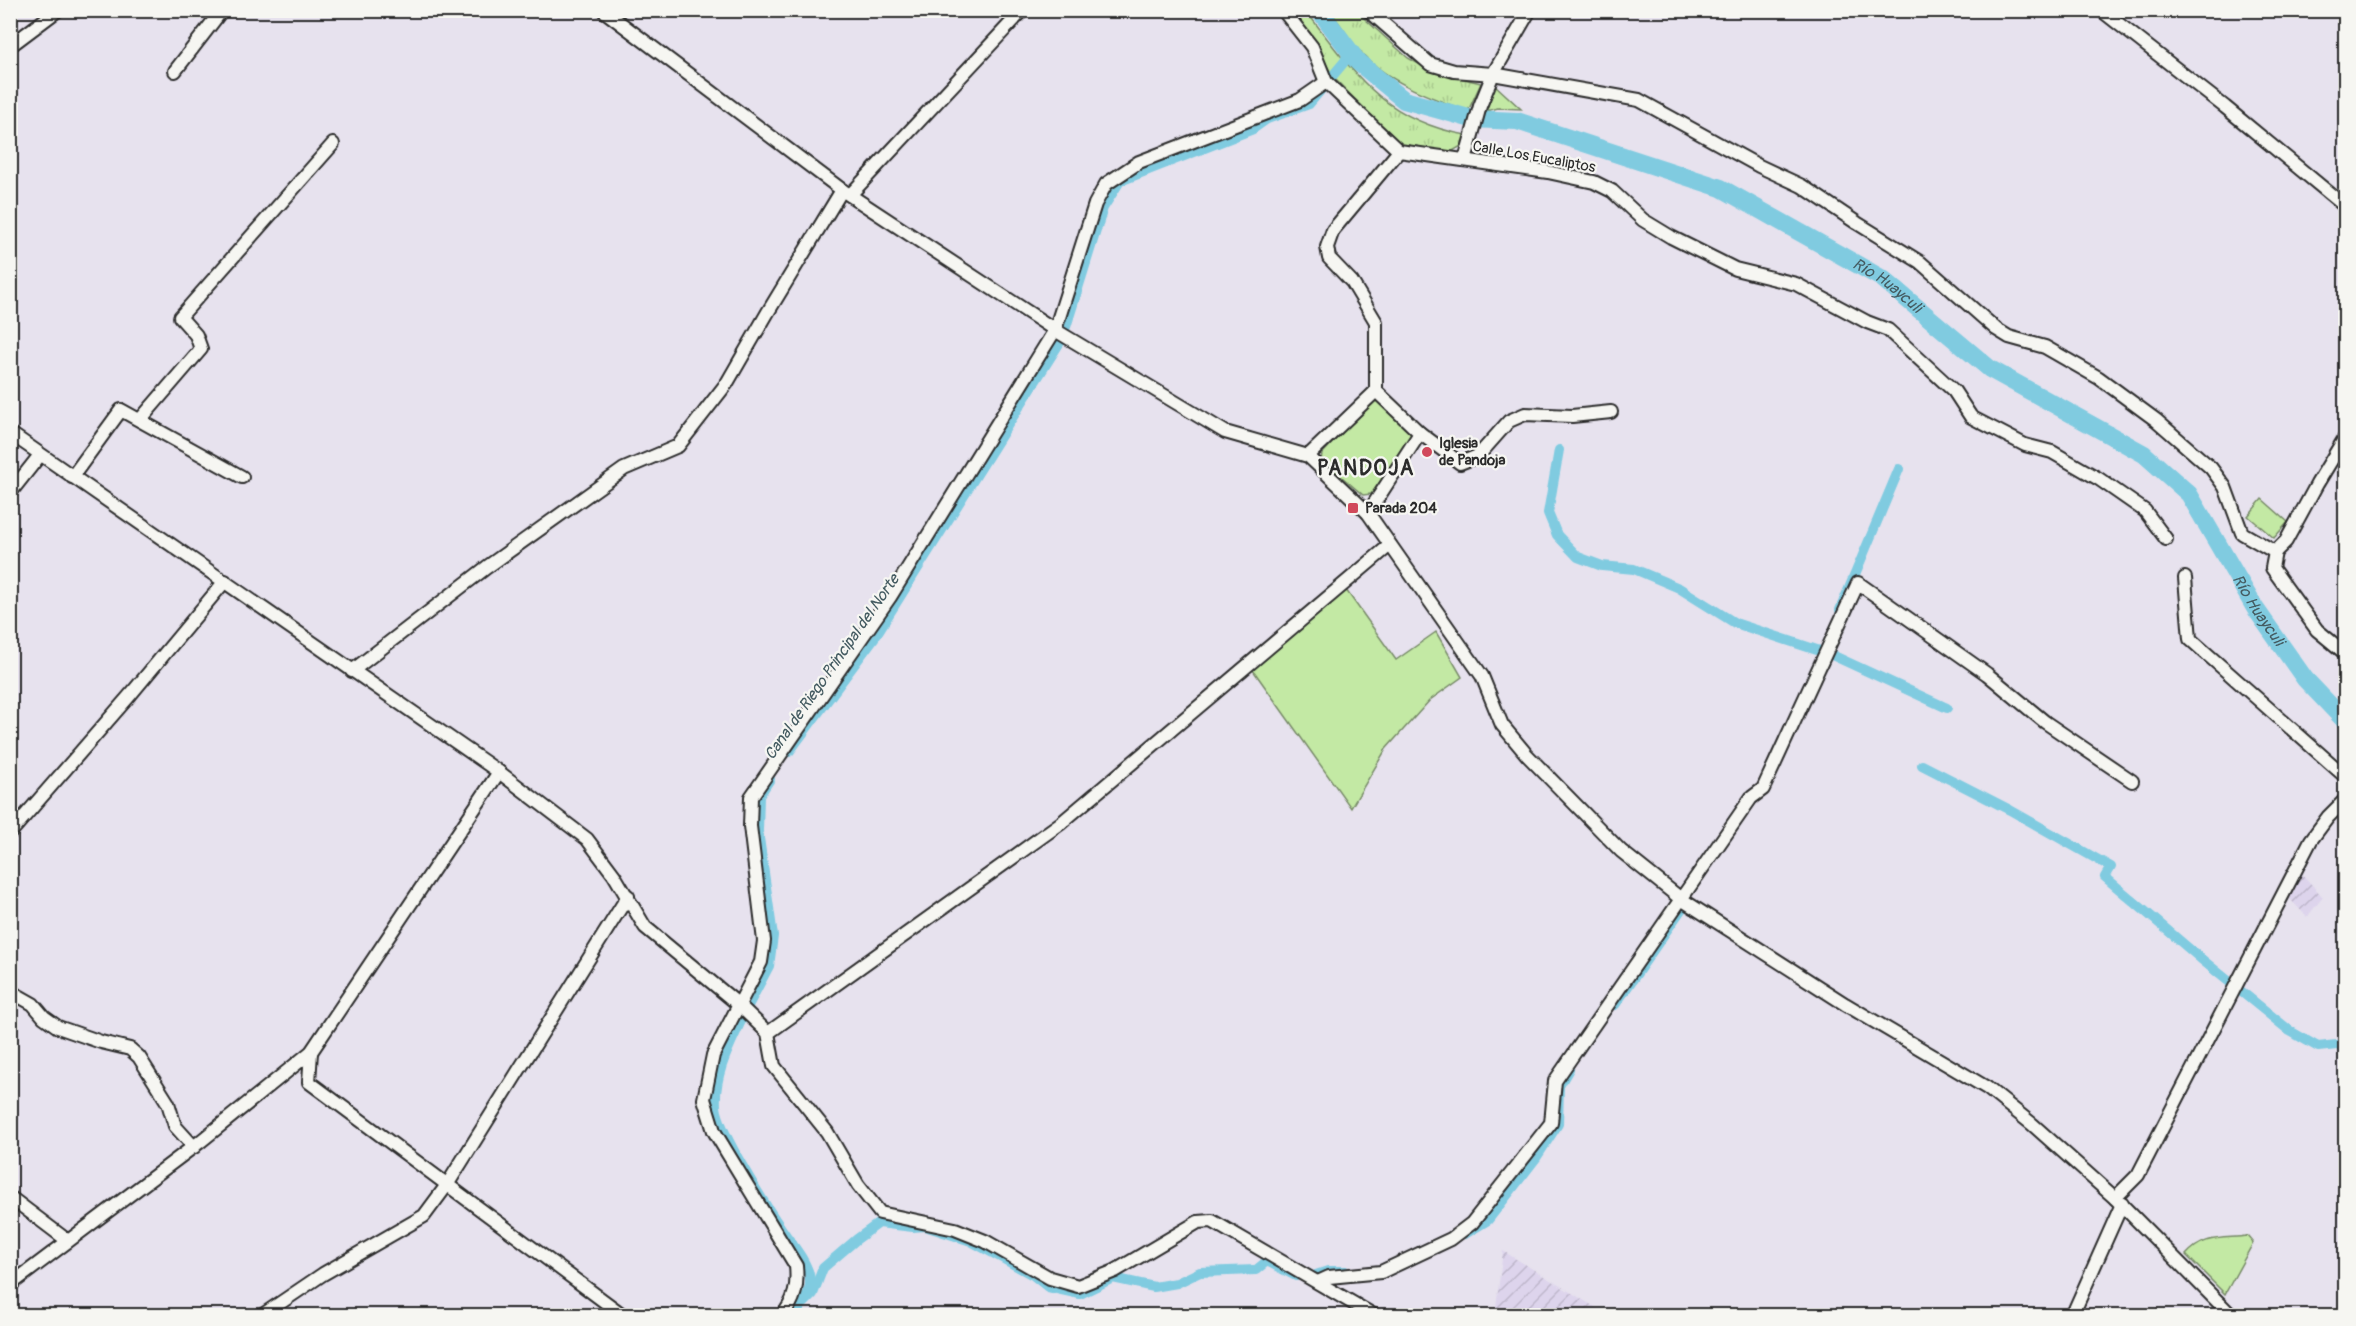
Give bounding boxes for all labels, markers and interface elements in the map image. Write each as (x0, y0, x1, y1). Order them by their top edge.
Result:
street label: Calle Los Eucaliptos (1471, 137, 1597, 177)
water label: Río Huayculi (1849, 254, 1928, 319)
place label: Iglesia de Pandoja (1439, 434, 1505, 470)
marker: Iglesia de Pandoja (1420, 445, 1434, 459)
district label: PANDOJA (1317, 455, 1415, 482)
place label: Parada 204 (1365, 499, 1437, 518)
marker: Parada 204 (1346, 501, 1360, 515)
water label: Canal de Riego Principal del Norte (760, 569, 905, 764)
water label: Río Huayculi (2228, 571, 2290, 652)

